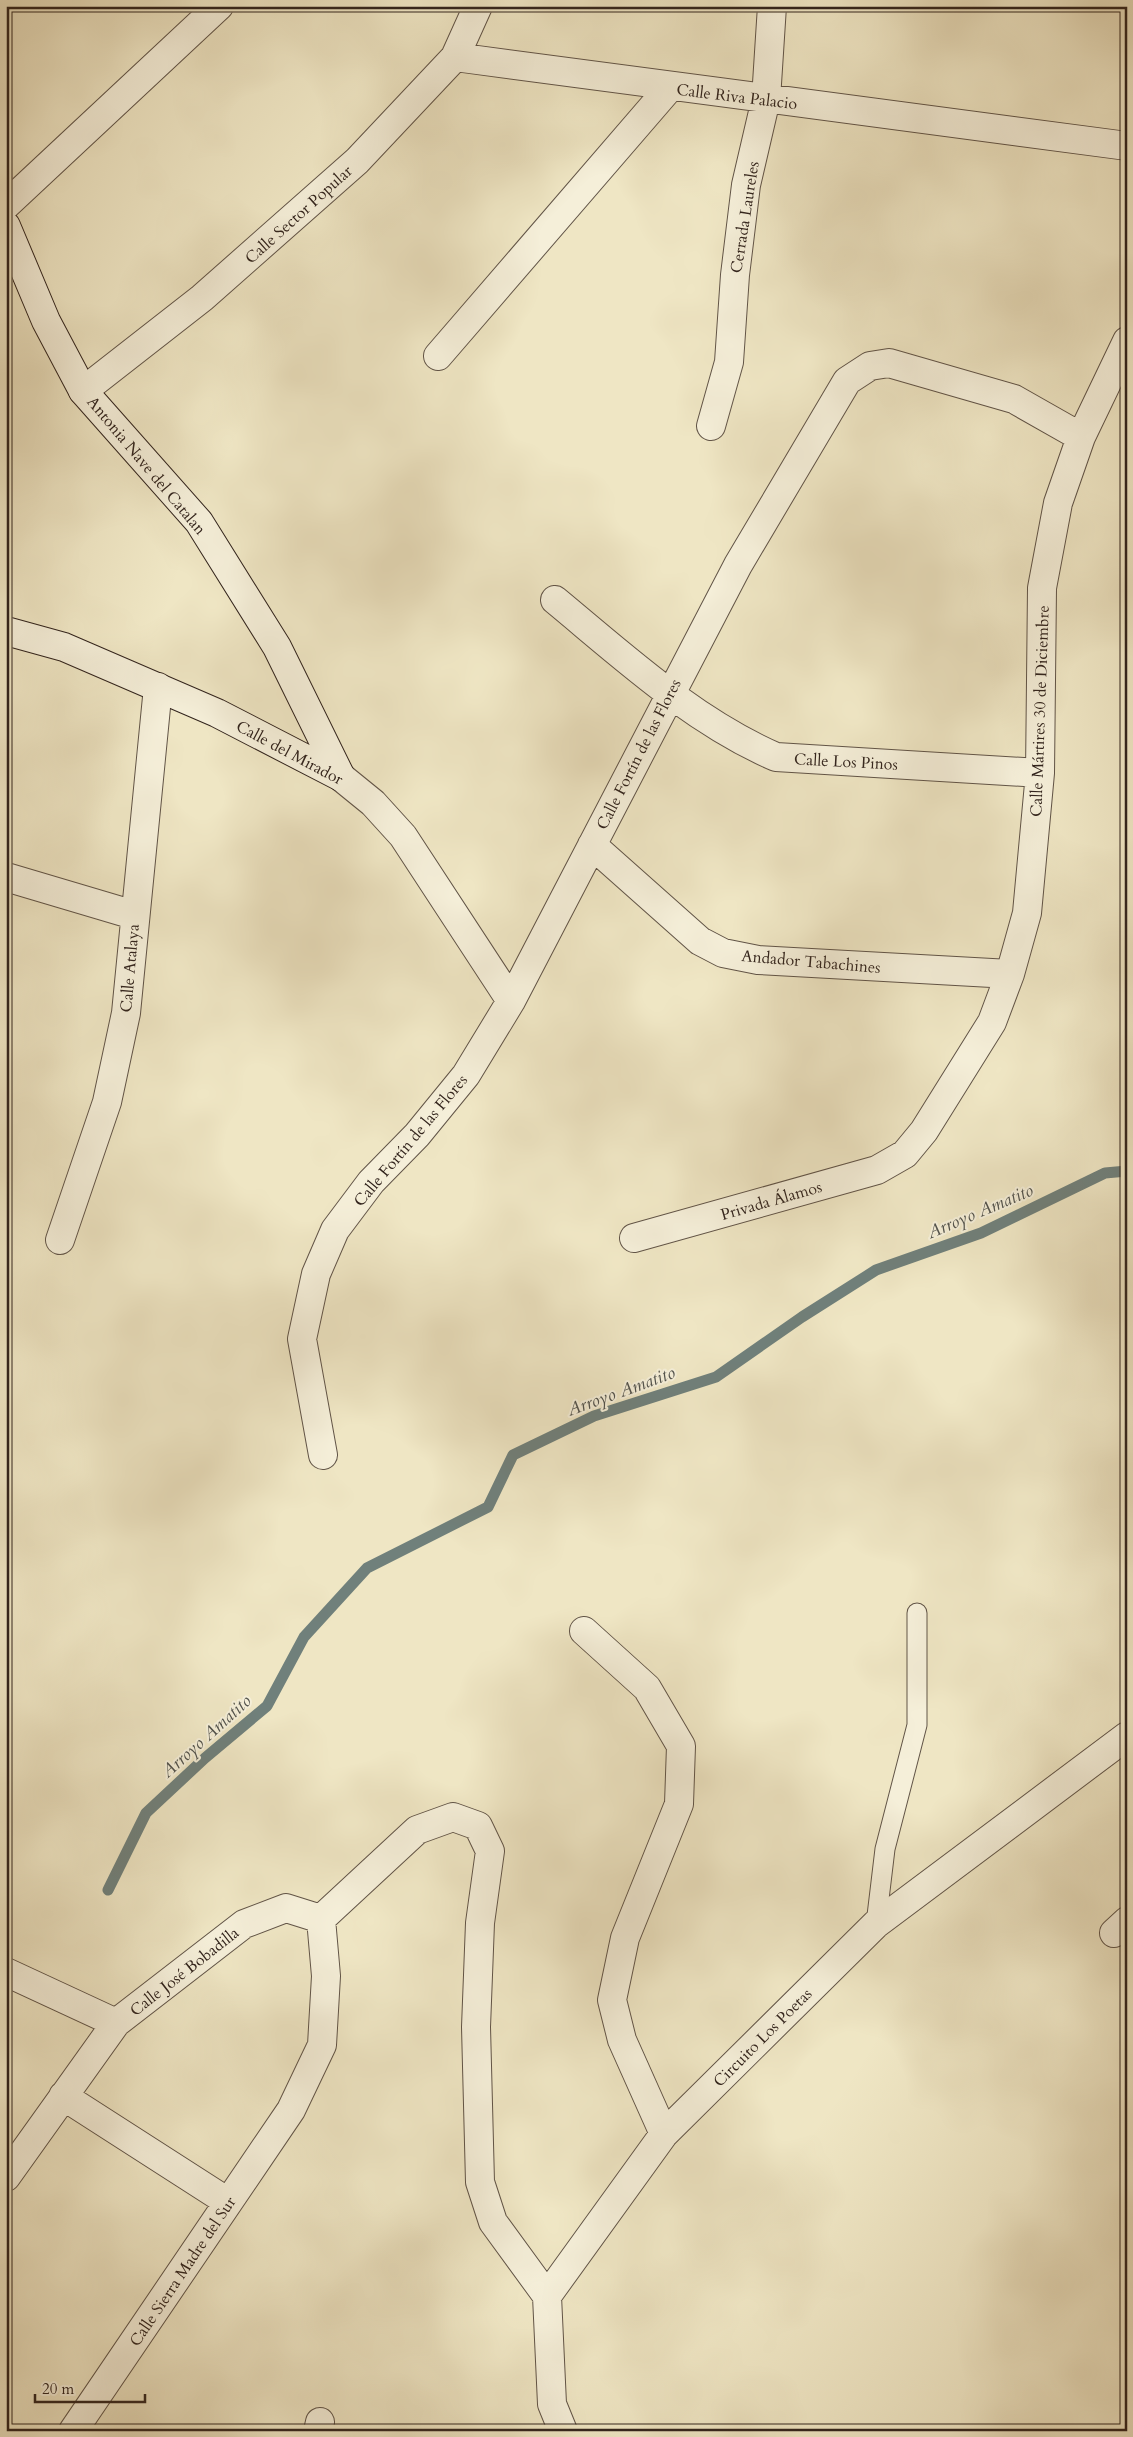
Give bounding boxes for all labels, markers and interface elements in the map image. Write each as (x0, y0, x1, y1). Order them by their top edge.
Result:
street label: Calle Riva Palacio (675, 79, 799, 115)
street label: Calle Sector Popular (240, 160, 357, 269)
street label: Cerrada Laureles (725, 160, 765, 275)
street label: Antonia Nave del Catalan (82, 392, 211, 540)
street label: Calle Mártires 30 de Diciembre (1025, 605, 1055, 817)
street label: Calle Fortín de las Flores (591, 675, 686, 834)
street label: Calle del Mirador (232, 715, 347, 790)
street label: Calle Los Pinos (793, 748, 898, 776)
street label: Calle Atalaya (115, 923, 145, 1013)
street label: Andador Tabachines (740, 945, 881, 979)
street label: Calle Fortín de las Flores (349, 1070, 473, 1211)
street label: Privada Álamos (718, 1176, 825, 1226)
water label: Arroyo Amatito (922, 1178, 1037, 1246)
water label: Arroyo Amatito (563, 1360, 679, 1423)
water label: Arroyo Amatito (155, 1689, 257, 1784)
street label: Calle José Bobadilla (125, 1922, 244, 2021)
street label: Circuito Los Poetas (708, 1983, 817, 2092)
street label: Calle Sierra Madre del Sur (124, 2192, 241, 2351)
scale bar (35, 2372, 145, 2404)
text: 20 m (42, 2379, 74, 2399)

